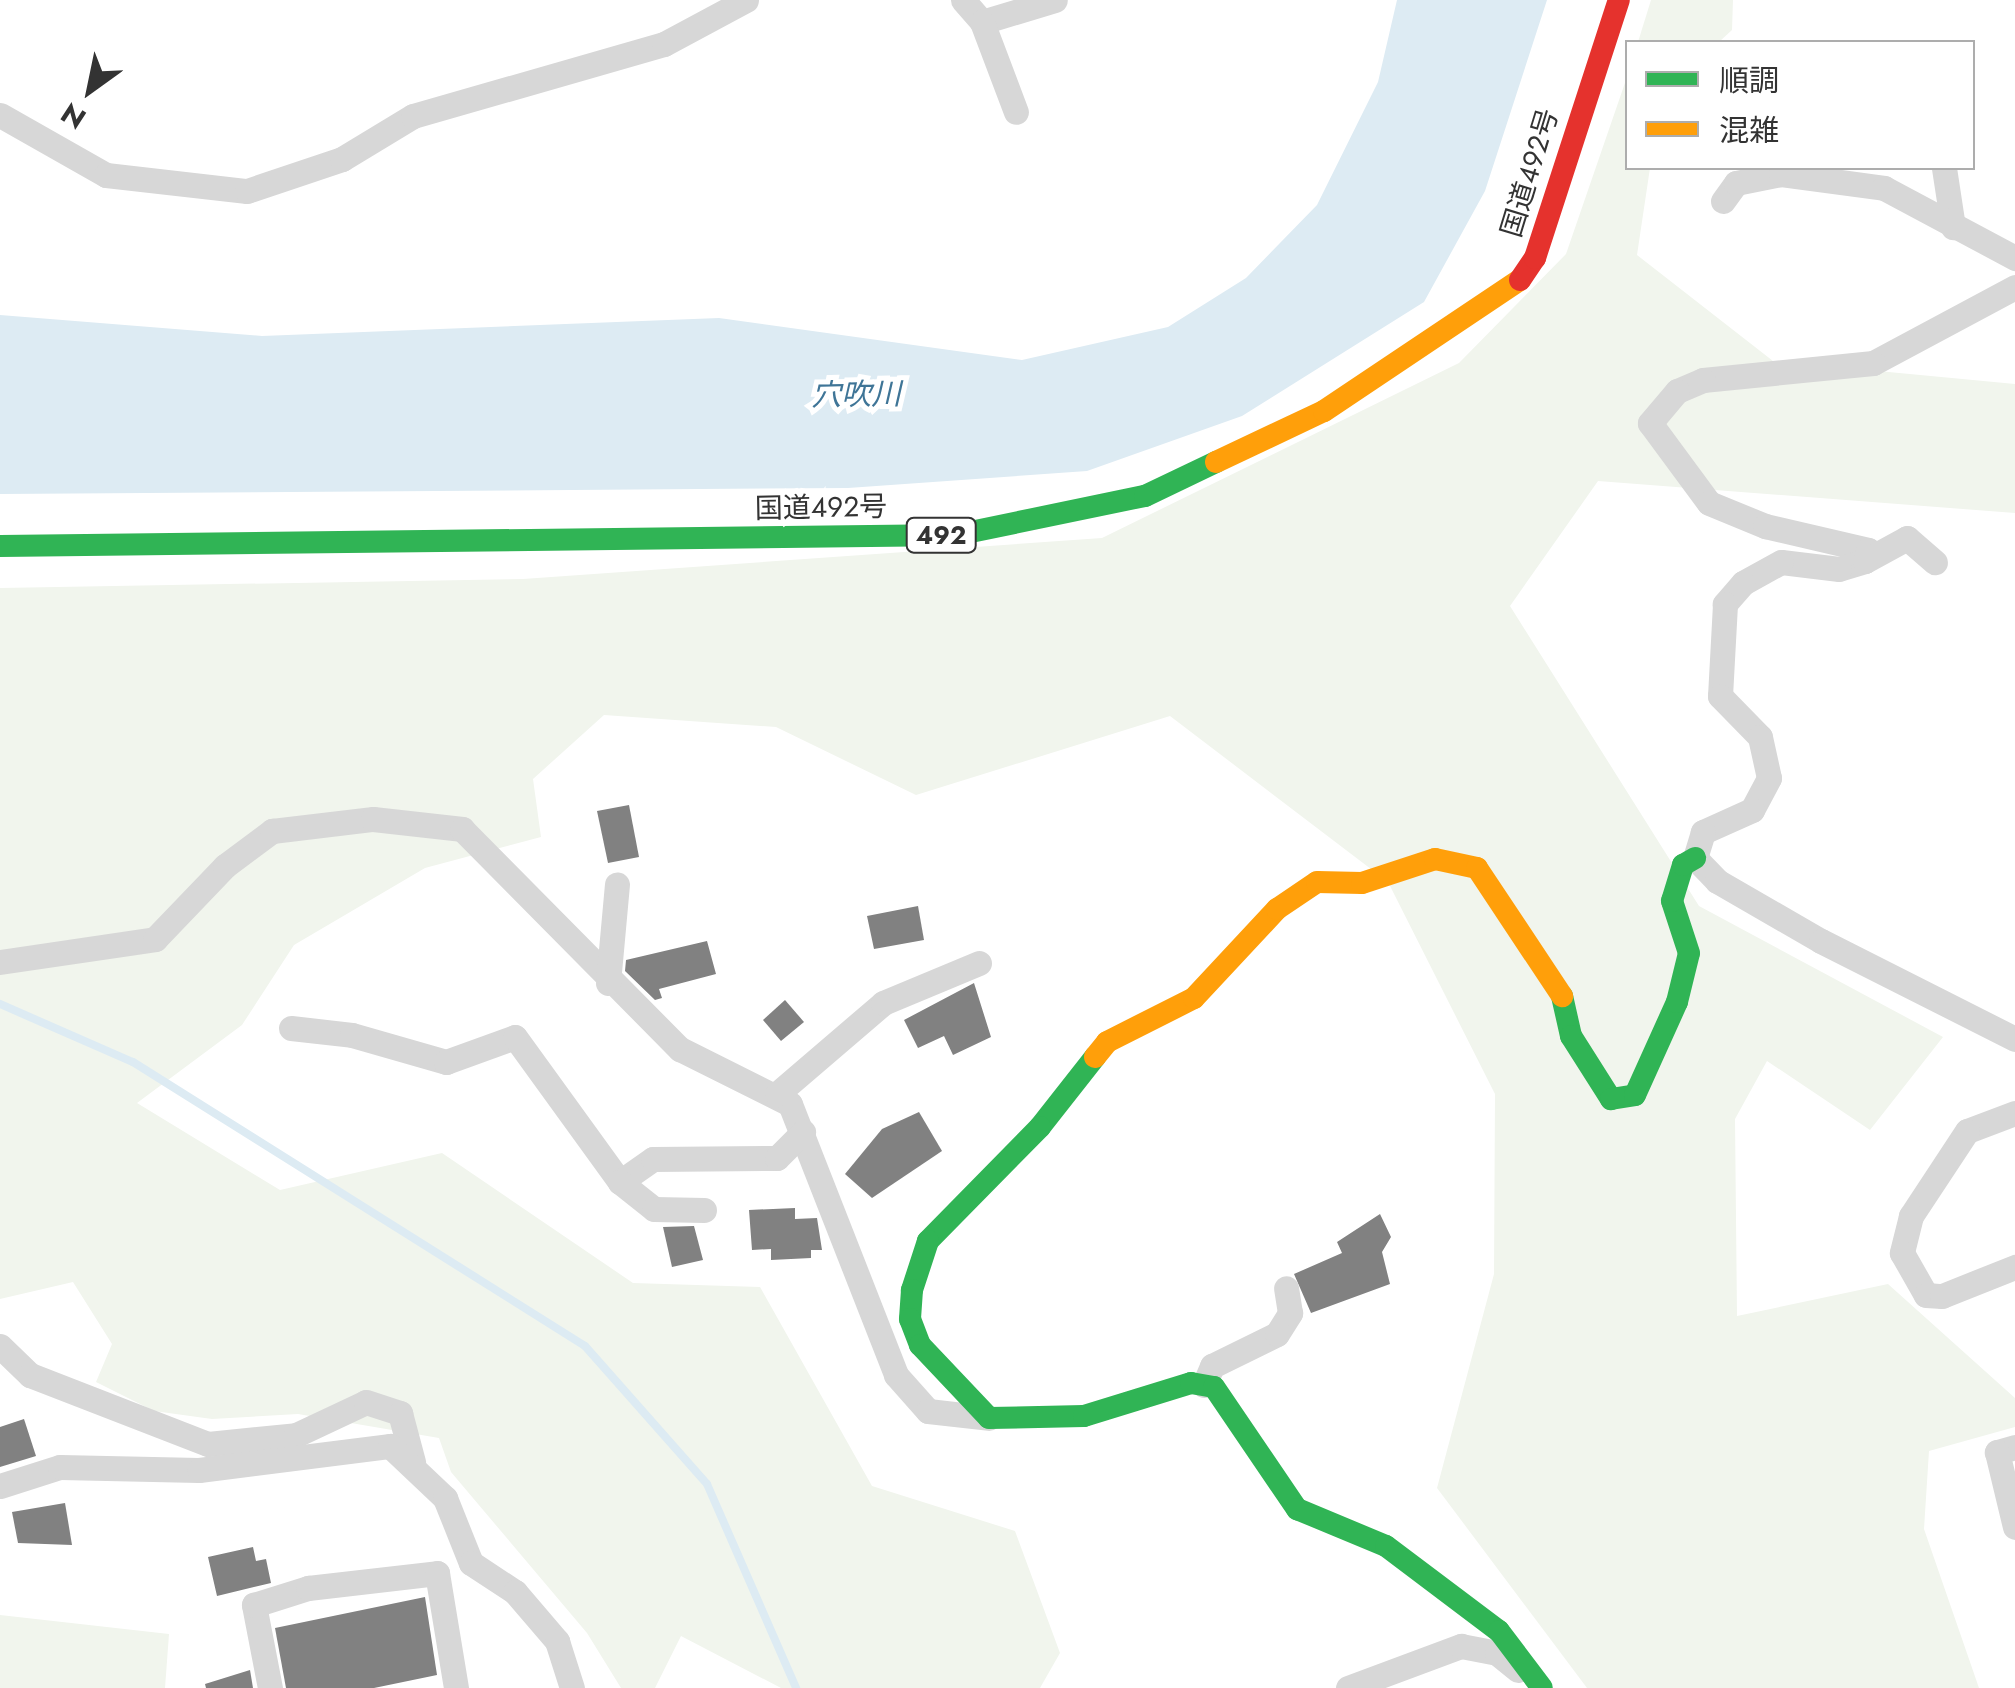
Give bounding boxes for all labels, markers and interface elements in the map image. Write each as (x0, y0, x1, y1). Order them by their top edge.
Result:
north arrow (40, 40, 140, 140)
legend (1625, 40, 1975, 170)
text: 順調 (1719, 59, 1779, 102)
text: N (53, 92, 94, 139)
street label: 国道492号 (1495, 105, 1565, 241)
text: 混雑 (1719, 109, 1779, 152)
water label: 穴吹川 (811, 376, 901, 414)
street label: 国道492号 (755, 490, 887, 526)
road number: 492 (904, 515, 978, 555)

